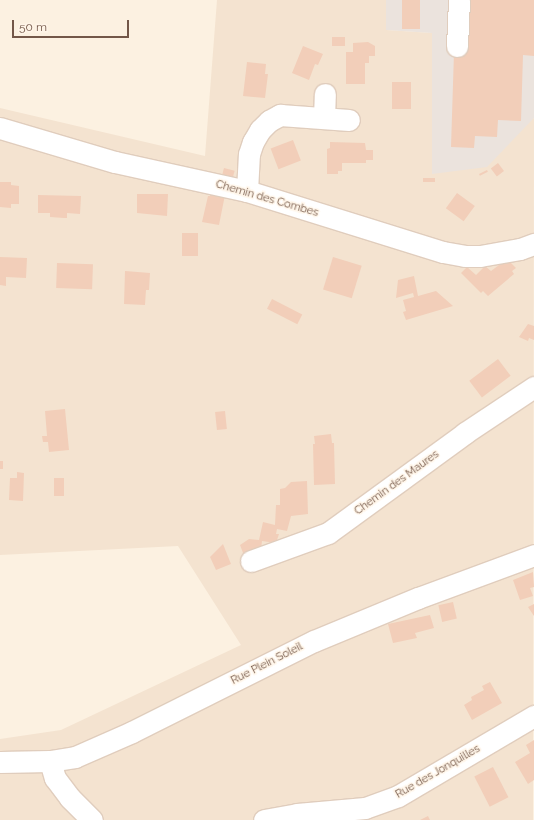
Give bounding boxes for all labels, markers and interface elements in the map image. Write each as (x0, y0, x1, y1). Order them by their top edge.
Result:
scale bar (14, 12, 131, 38)
text: 50 m (19, 20, 47, 34)
street label: Chemin des Combes (214, 178, 320, 220)
street label: Chemin des Maures (352, 448, 442, 518)
street label: Rue Plein Soleil (229, 640, 305, 688)
street label: Rue des Jonquilles (393, 742, 483, 802)

